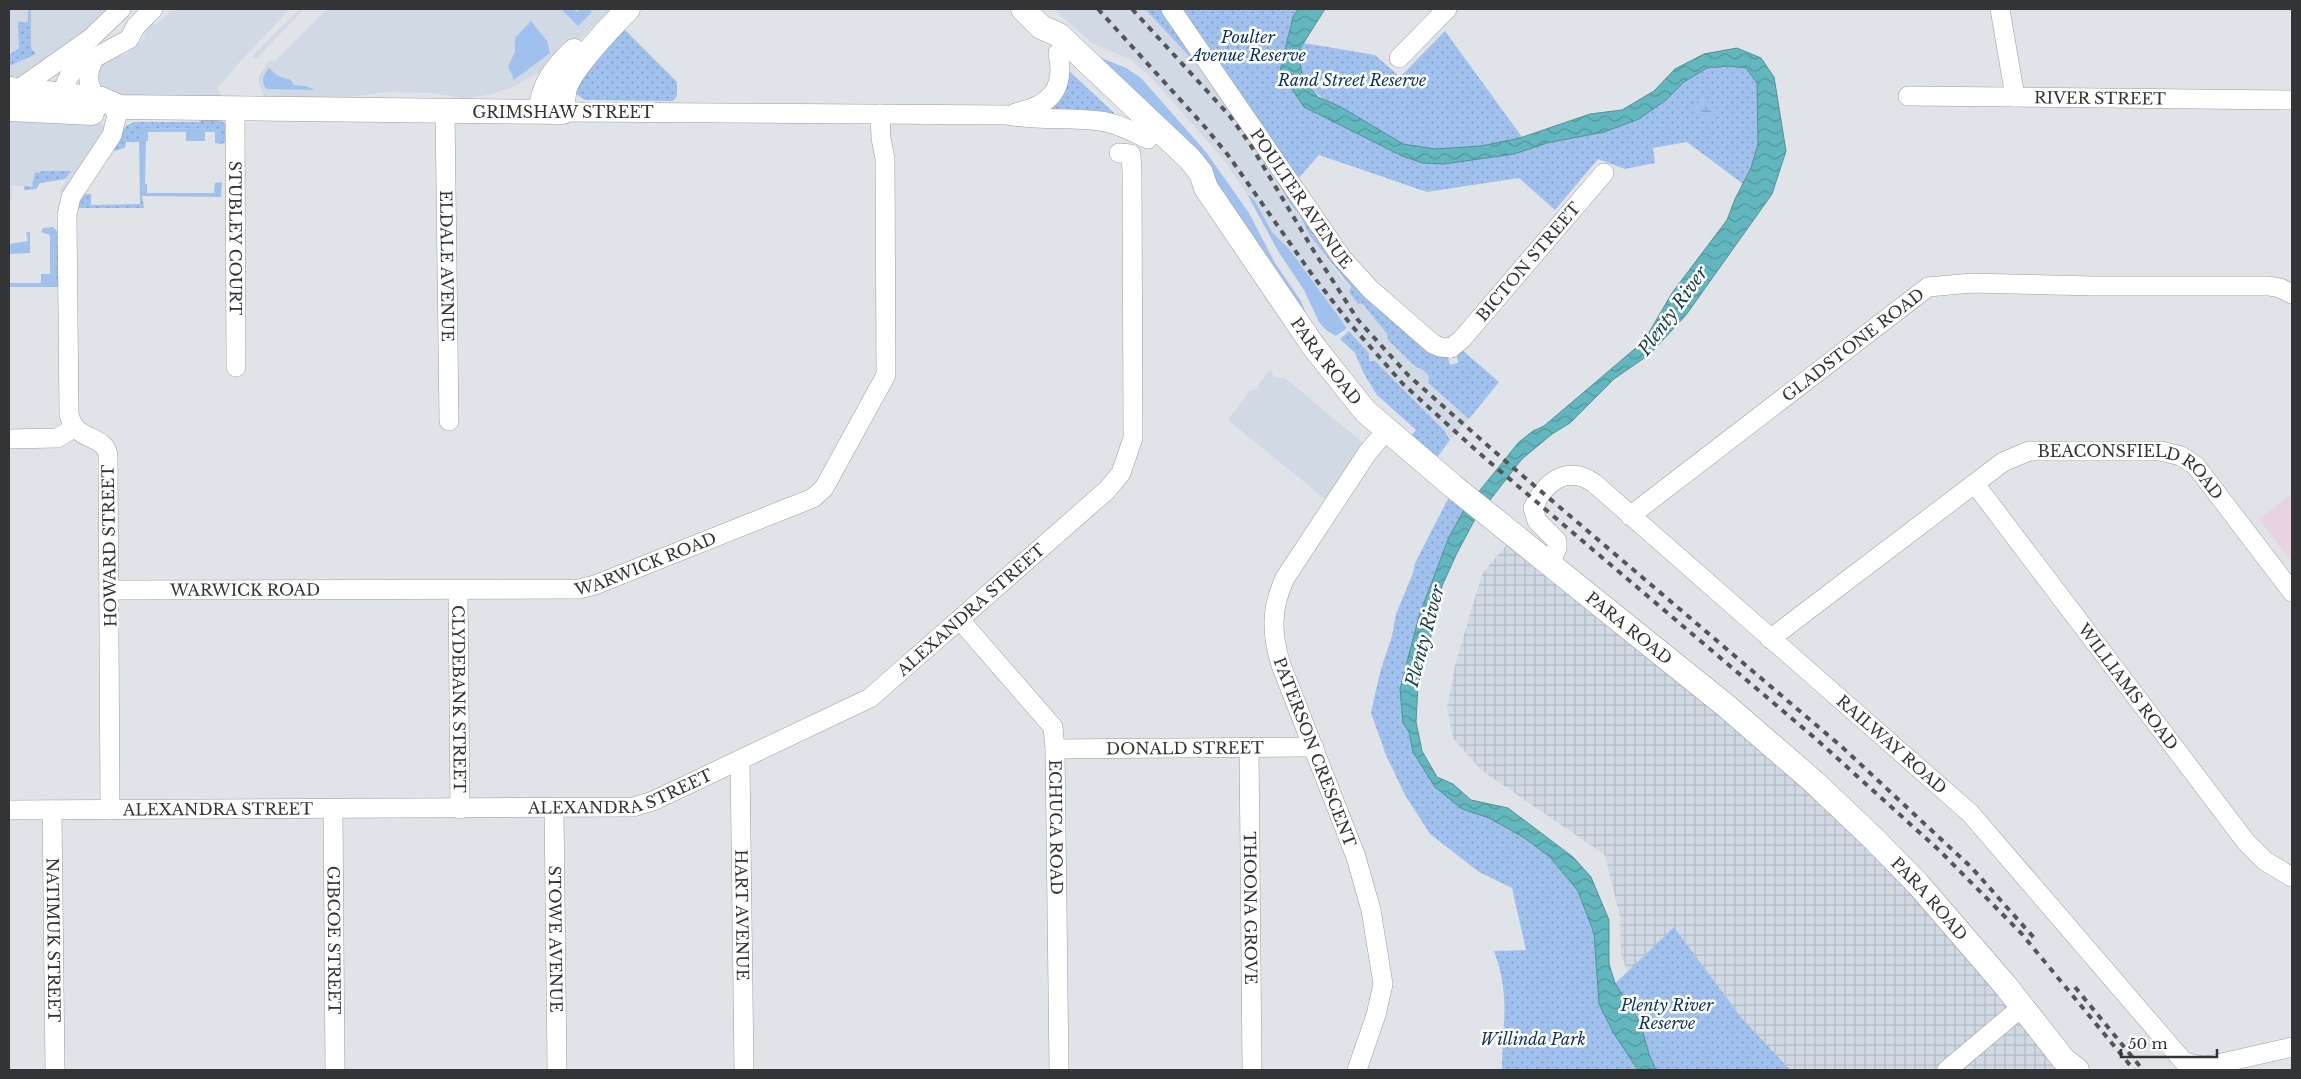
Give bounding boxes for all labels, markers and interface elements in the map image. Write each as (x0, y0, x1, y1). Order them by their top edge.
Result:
park label: Poulter Avenue Reserve (1188, 27, 1306, 65)
park label: Rand Street Reserve (1277, 70, 1427, 90)
street label: RIVER STREET (2034, 87, 2166, 109)
street label: GRIMSHAW STREET (472, 102, 654, 122)
street label: POULTER AVENUE (1246, 125, 1357, 273)
street label: STUBLEY COURT (225, 161, 246, 316)
street label: ELDALE AVENUE (436, 190, 458, 342)
street label: BICTON STREET (1472, 198, 1585, 325)
water label: Plenty River (1633, 262, 1713, 360)
street label: GLADSTONE ROAD (1778, 284, 1928, 406)
street label: PARA ROAD (1287, 313, 1366, 409)
street label: BEACONSFIELD ROAD (2038, 441, 2228, 503)
street label: HOWARD STREET (98, 465, 120, 627)
street label: WARWICK ROAD (572, 528, 719, 600)
street label: ALEXANDRA STREET (892, 539, 1049, 681)
street label: WARWICK ROAD (169, 580, 320, 600)
water label: Plenty River (1401, 582, 1449, 690)
street label: PARA ROAD (1582, 587, 1676, 669)
street label: CLYDEBANK STREET (448, 605, 470, 793)
street label: WILLIAMS ROAD (2073, 618, 2183, 754)
street label: PATERSON CRESCENT (1270, 654, 1361, 850)
street label: RAILWAY ROAD (1833, 691, 1951, 798)
street label: DONALD STREET (1106, 737, 1264, 759)
street label: ECHUCA ROAD (1045, 759, 1067, 895)
street label: ALEXANDRA STREET (527, 764, 715, 818)
street label: ALEXANDRA STREET (122, 799, 313, 819)
street label: THOONA GROVE (1240, 831, 1261, 985)
street label: HART AVENUE (731, 849, 753, 981)
street label: PARA ROAD (1887, 853, 1972, 944)
street label: NATIMUK STREET (43, 858, 64, 1023)
street label: STOWE AVENUE (545, 865, 566, 1013)
street label: GIBCOE STREET (323, 866, 345, 1015)
park label: Plenty River Reserve (1620, 995, 1714, 1033)
scale bar (2121, 1026, 2217, 1058)
park label: Willinda Park (1480, 1029, 1586, 1049)
text: 50 m (2128, 1034, 2168, 1053)

